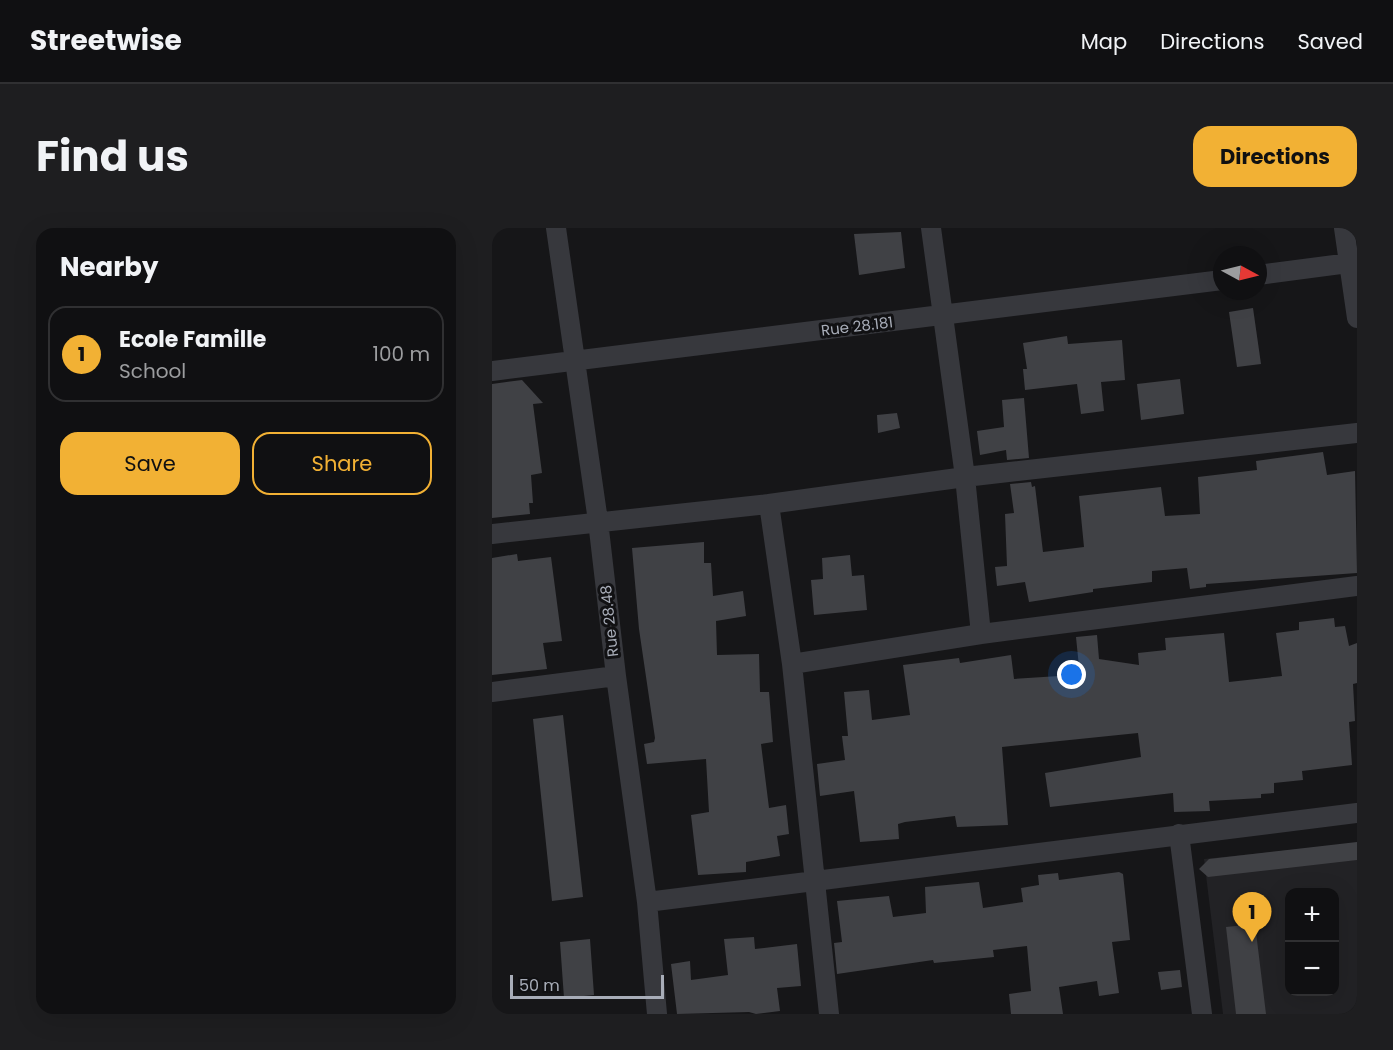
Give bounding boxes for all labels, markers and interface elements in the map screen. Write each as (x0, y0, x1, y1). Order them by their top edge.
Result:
text: Streetwise (30, 21, 182, 60)
text: Map (1081, 27, 1127, 56)
text: Directions (1160, 27, 1264, 56)
text: Saved (1297, 27, 1363, 56)
button: Directions (1193, 126, 1357, 187)
text: Find us (36, 127, 189, 186)
north arrow (1213, 246, 1267, 300)
text: Nearby (60, 249, 158, 285)
street label: Rue 28.181 (820, 311, 894, 341)
text: Ecole Famille (119, 324, 266, 355)
text: 1 (78, 340, 85, 368)
text: 100 m (373, 340, 430, 368)
text: School (119, 357, 186, 385)
button: Save (60, 432, 240, 495)
button: Share (252, 432, 432, 495)
street label: Rue 28.48 (595, 584, 623, 658)
your location (1057, 660, 1086, 689)
map controls (1285, 888, 1339, 996)
button: + (1285, 888, 1339, 942)
pin: 1 (1232, 892, 1272, 942)
button: − (1285, 942, 1339, 996)
scale bar (510, 972, 664, 1000)
text: 50 m (519, 974, 560, 997)

